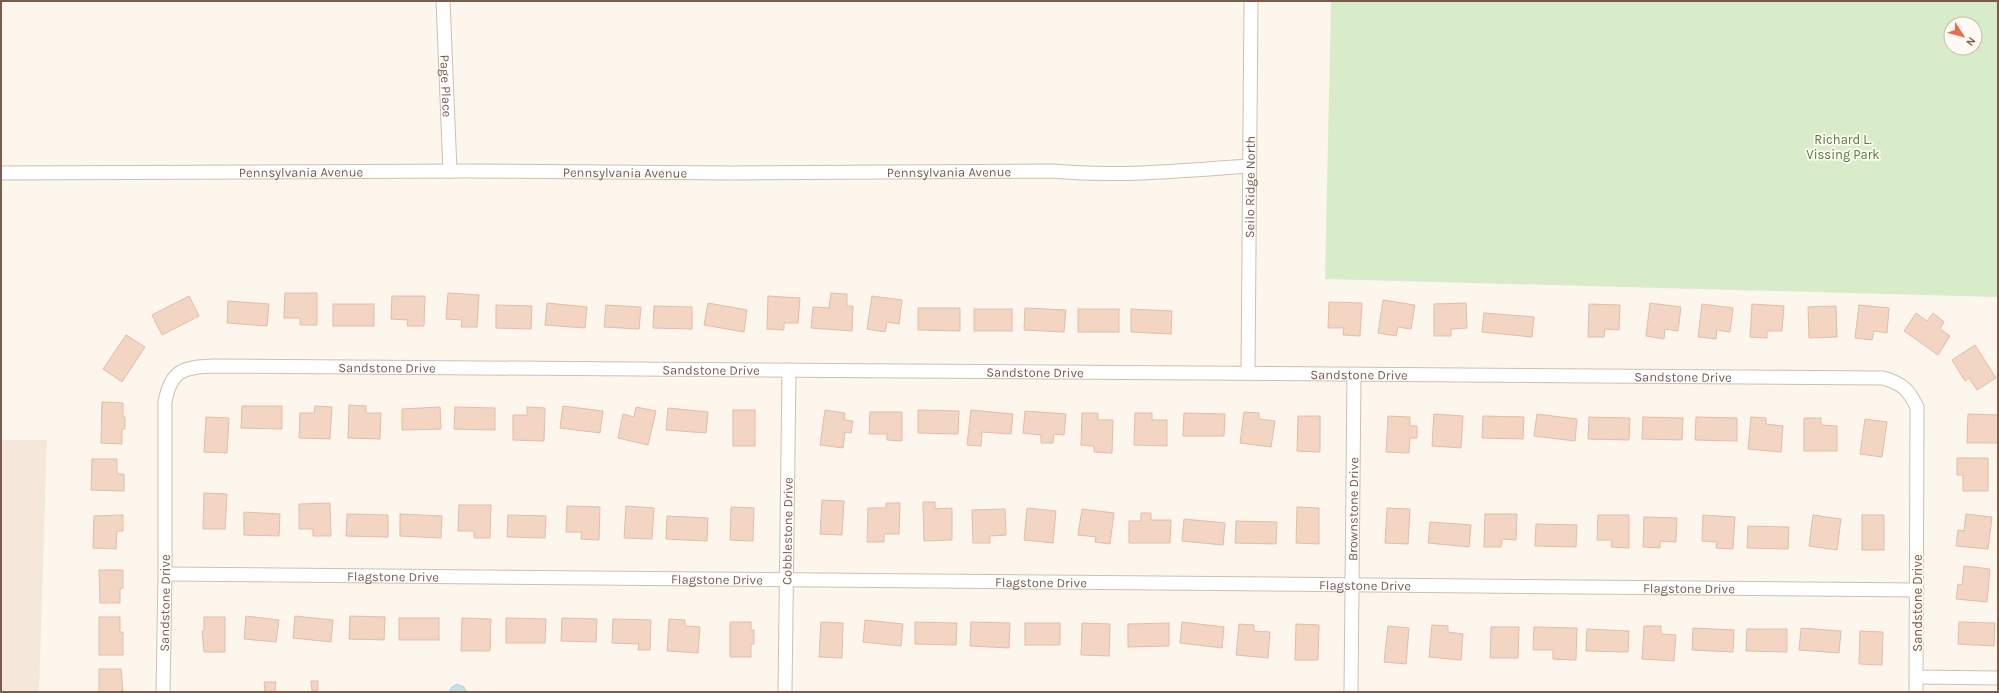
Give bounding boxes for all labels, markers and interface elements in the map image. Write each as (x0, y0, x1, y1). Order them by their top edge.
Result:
north arrow (1943, 16, 1983, 56)
text: N (1963, 35, 1978, 49)
street label: Page Place (437, 54, 455, 118)
park label: Richard L. Vissing Park (1806, 132, 1880, 162)
street label: Seilo Ridge North (1242, 136, 1258, 238)
street label: Pennsylvania Avenue (239, 164, 364, 180)
street label: Pennsylvania Avenue (887, 164, 1012, 180)
street label: Pennsylvania Avenue (563, 165, 688, 181)
street label: Sandstone Drive (338, 360, 436, 376)
street label: Sandstone Drive (662, 362, 760, 378)
street label: Sandstone Drive (986, 365, 1084, 380)
street label: Sandstone Drive (1310, 367, 1408, 383)
street label: Sandstone Drive (1634, 369, 1732, 385)
street label: Brownstone Drive (1345, 457, 1361, 561)
street label: Cobblestone Drive (779, 477, 796, 585)
street label: Sandstone Drive (157, 554, 173, 652)
street label: Sandstone Drive (1910, 554, 1925, 652)
street label: Flagstone Drive (347, 569, 439, 585)
street label: Flagstone Drive (671, 572, 763, 587)
street label: Flagstone Drive (995, 575, 1087, 590)
street label: Flagstone Drive (1319, 578, 1411, 593)
street label: Flagstone Drive (1643, 580, 1735, 596)

